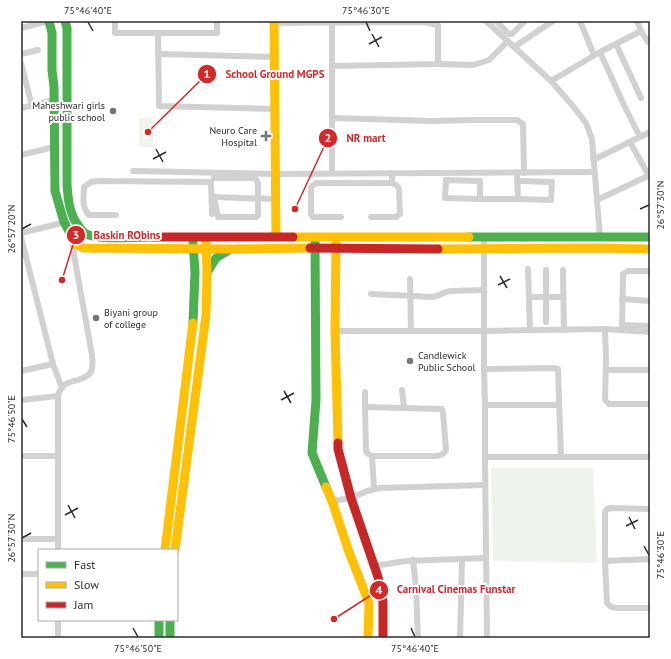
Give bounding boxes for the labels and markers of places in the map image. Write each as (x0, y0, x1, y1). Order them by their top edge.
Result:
callout: School Ground MGPS (197, 63, 333, 86)
place label: Maheshwari girls public school (32, 99, 105, 124)
marker: Maheshwari girls public school (108, 106, 118, 116)
place label: Neuro Care Hospital (209, 124, 257, 149)
callout: NR mart (318, 126, 393, 149)
marker: Neuro Care Hospital (260, 130, 272, 142)
callout: Baskin RObins (66, 223, 169, 246)
place label: Biyani group of college (104, 306, 158, 331)
marker: Biyani group of college (91, 313, 101, 323)
place label: Candlewick Public School (418, 349, 476, 374)
marker: Candlewick Public School (405, 356, 415, 366)
callout: Carnival Cinemas Funstar (369, 578, 523, 601)

